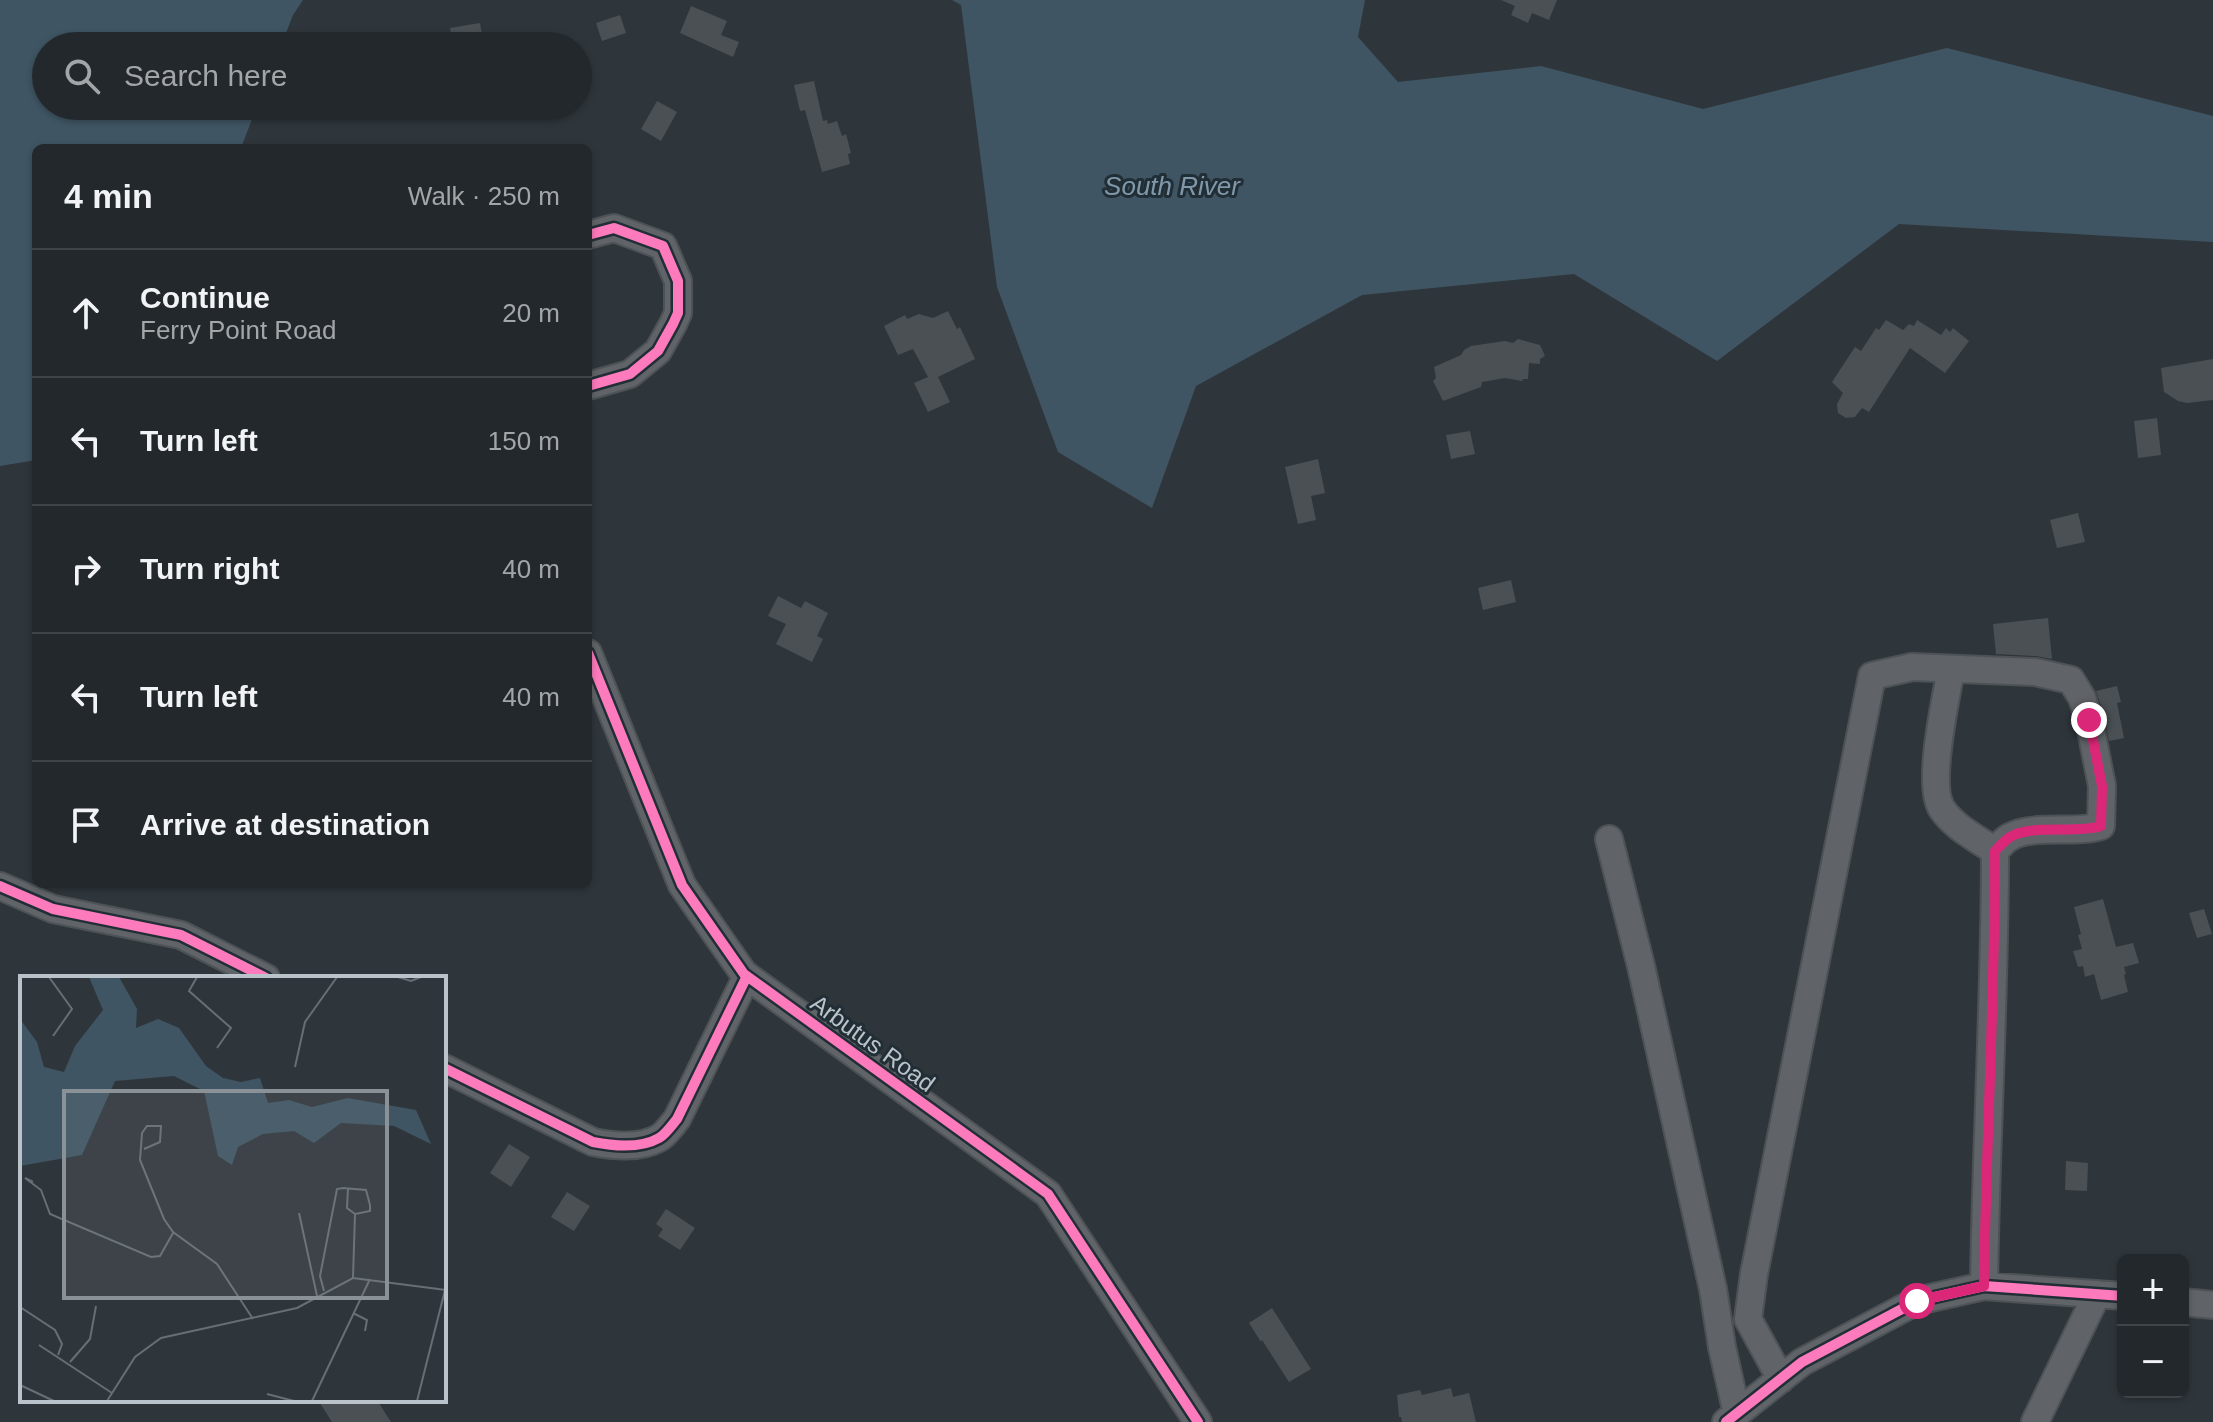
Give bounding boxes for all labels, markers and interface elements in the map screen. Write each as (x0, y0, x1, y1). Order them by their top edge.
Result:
search box (32, 32, 592, 120)
icon: search (60, 54, 104, 98)
text: Search here (124, 59, 287, 92)
water label: South River (1104, 171, 1241, 201)
text: 4 min (64, 177, 153, 215)
text: Walk · 250 m (408, 181, 560, 211)
text: Continue (140, 281, 270, 314)
icon: ahead (64, 291, 108, 335)
text: 20 m (502, 298, 560, 328)
text: Ferry Point Road (140, 315, 337, 345)
icon: left (64, 419, 108, 463)
text: Turn left (140, 424, 258, 457)
text: 150 m (488, 426, 560, 456)
icon: right (64, 547, 108, 591)
text: Turn right (140, 552, 279, 585)
text: 40 m (502, 554, 560, 584)
icon: left (64, 675, 108, 719)
text: Turn left (140, 680, 258, 713)
text: 40 m (502, 682, 560, 712)
route end (2071, 702, 2107, 738)
icon: arrive (64, 803, 108, 847)
text: Arrive at destination (140, 808, 430, 841)
inset map (20, 976, 446, 1402)
street label: Arbutus Road (806, 989, 940, 1097)
map controls (2117, 1254, 2189, 1398)
button: + (2117, 1254, 2189, 1326)
route start (1899, 1283, 1935, 1319)
button: − (2117, 1326, 2189, 1398)

